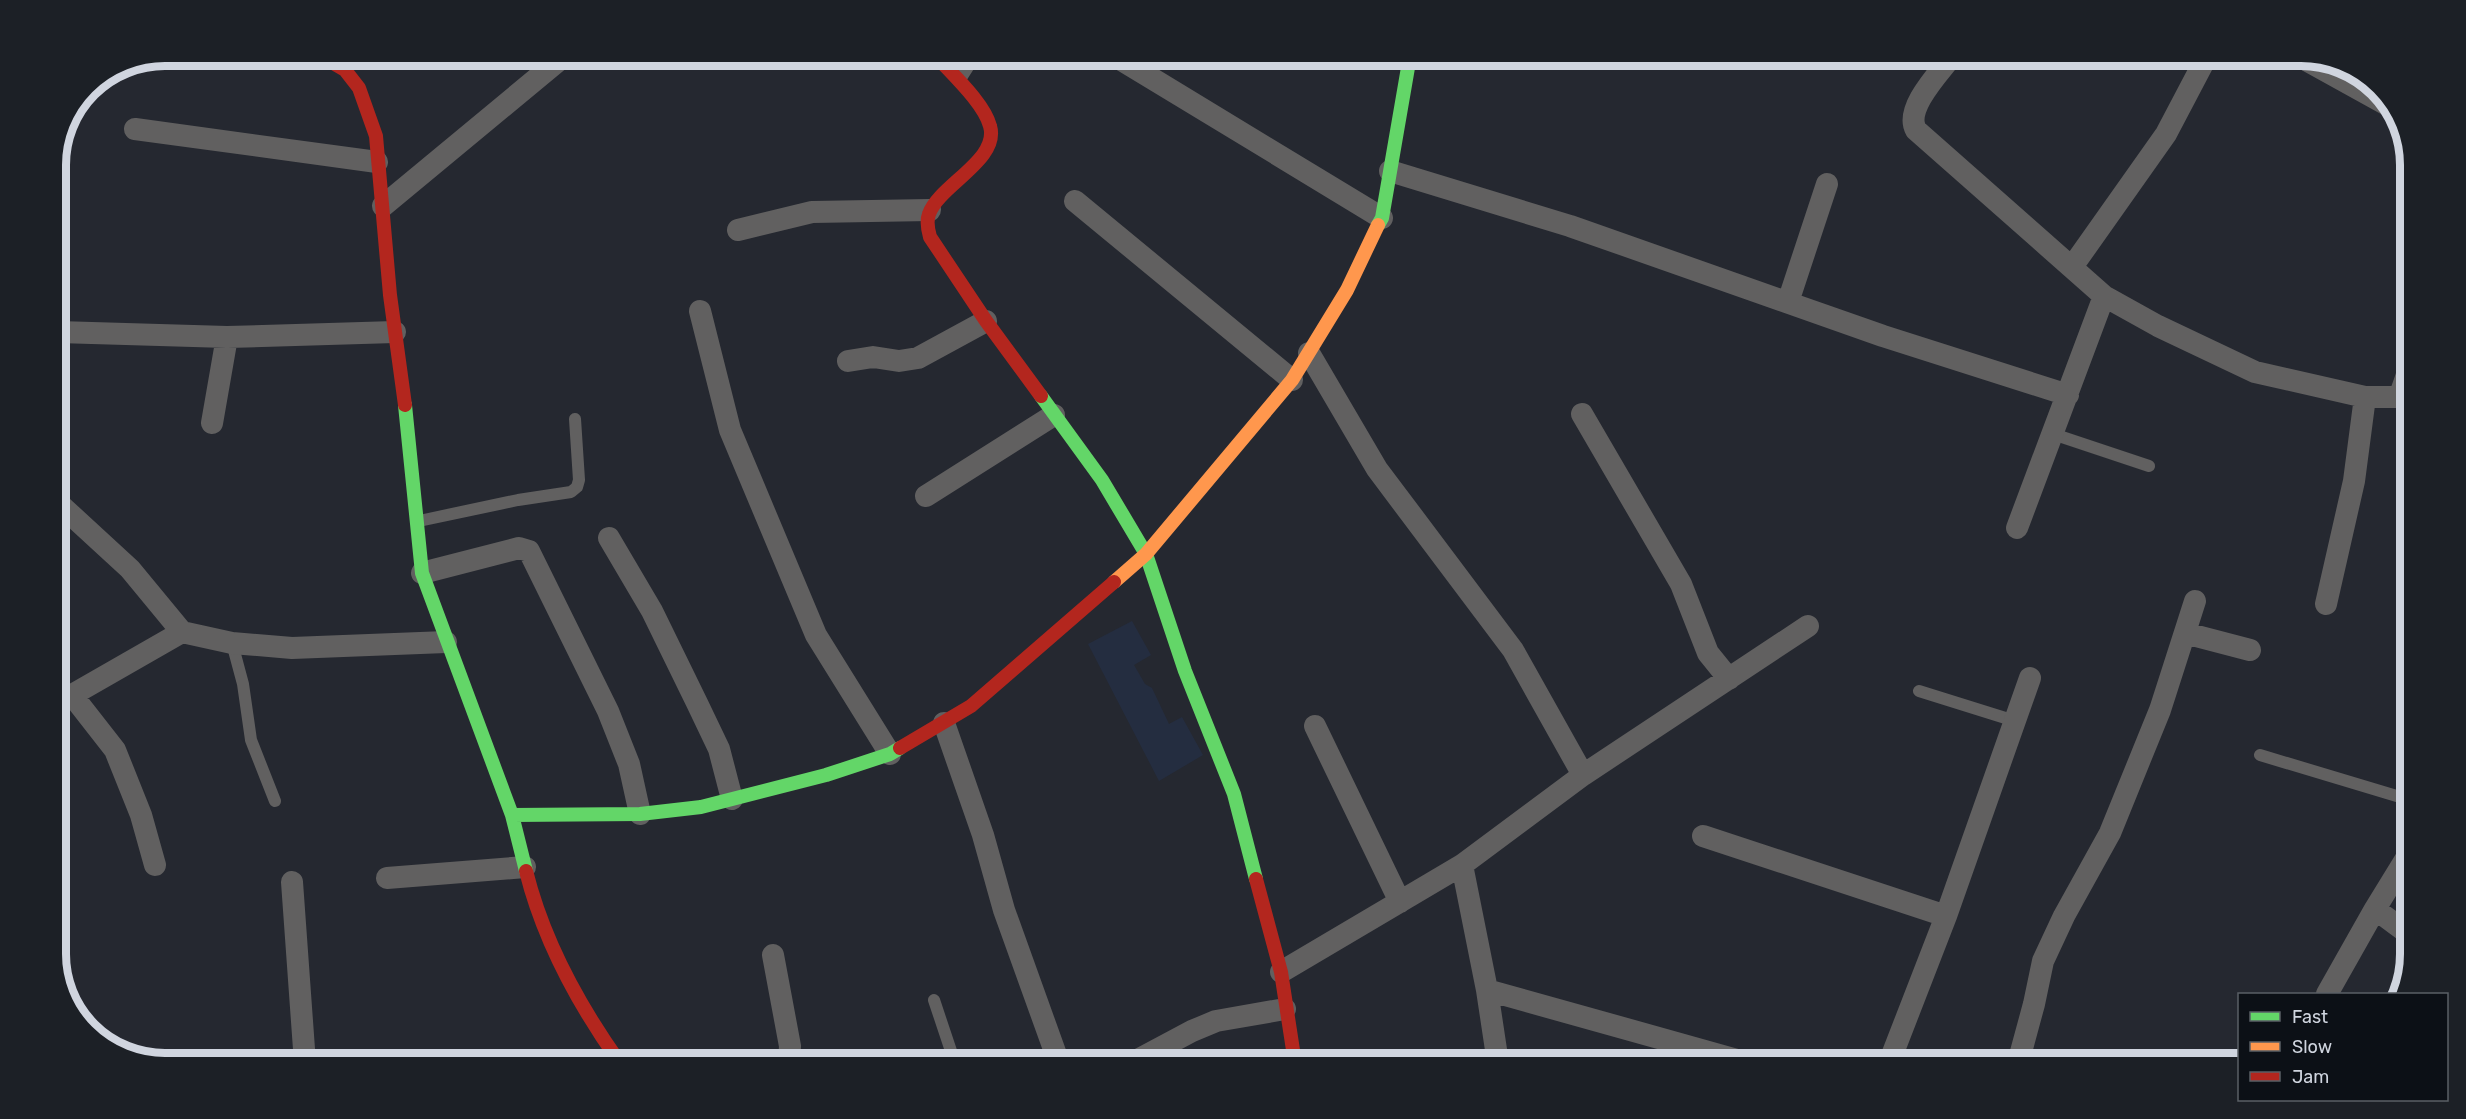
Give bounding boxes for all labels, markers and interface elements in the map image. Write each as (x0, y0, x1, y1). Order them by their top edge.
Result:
legend (2238, 993, 2448, 1101)
text: Fast (2292, 1006, 2328, 1028)
text: Slow (2292, 1036, 2332, 1058)
text: Jam (2292, 1066, 2329, 1088)

